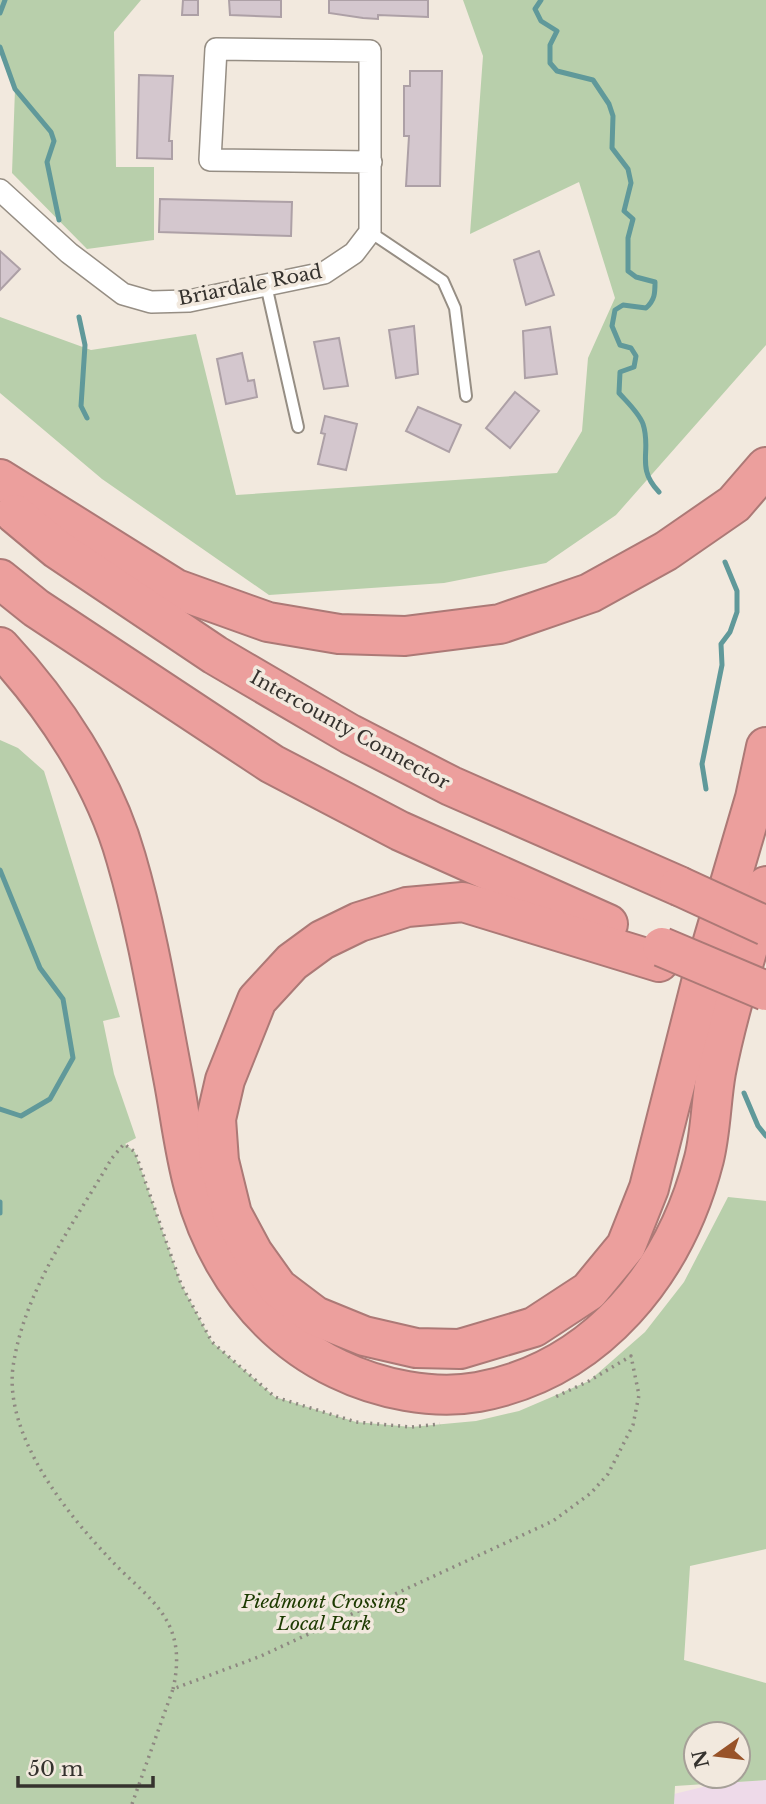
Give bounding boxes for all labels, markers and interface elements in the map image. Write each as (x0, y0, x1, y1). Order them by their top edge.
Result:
street label: Briardale Road (176, 260, 324, 310)
street label: Intercounty Connector (246, 666, 454, 794)
park label: Piedmont Crossing Local Park (240, 1590, 408, 1635)
north arrow (682, 1720, 752, 1790)
scale bar (18, 1744, 152, 1788)
text: N (688, 1747, 714, 1770)
text: 50 m (28, 1756, 84, 1782)

